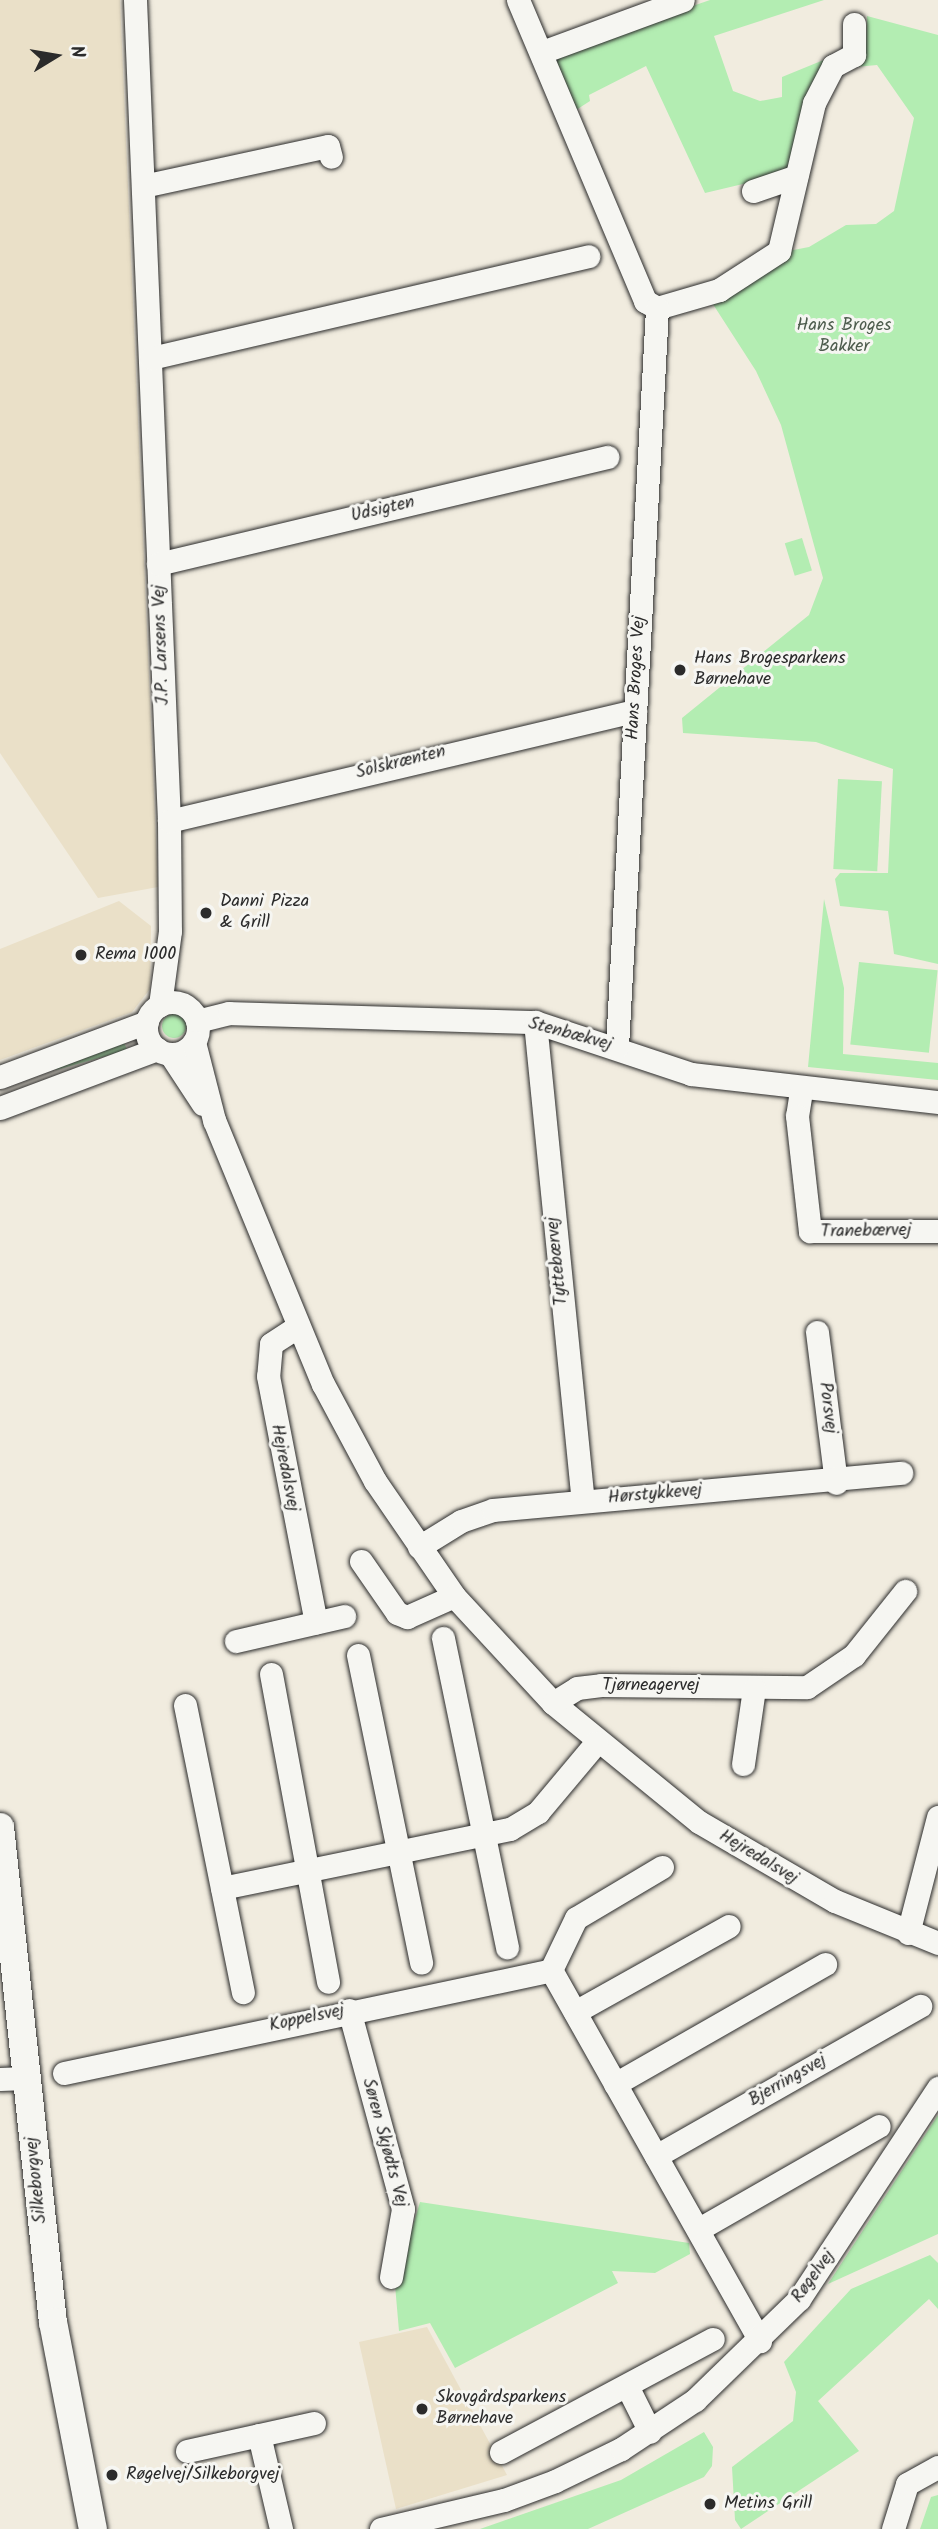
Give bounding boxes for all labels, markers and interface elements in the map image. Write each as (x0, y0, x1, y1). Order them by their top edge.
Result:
north arrow (21, 21, 91, 91)
text: N (61, 43, 92, 61)
park label: Hans Broges Bakker (797, 316, 891, 358)
street label: Udsigten (349, 492, 417, 528)
street label: J.P. Larsens Vej (149, 584, 175, 706)
street label: Hans Broges Vej (623, 615, 651, 741)
place label: Hans Brogesparkens Børnehave (694, 649, 846, 692)
marker: Hans Brogesparkens Børnehave (672, 662, 688, 678)
street label: Solskrænten (354, 741, 448, 785)
place label: Danni Pizza & Grill (220, 892, 309, 934)
marker: Danni Pizza & Grill (198, 905, 214, 921)
place label: Rema 1000 (95, 944, 176, 966)
marker: Rema 1000 (73, 947, 89, 963)
street label: Stenbækvej (526, 1013, 614, 1057)
street label: Tyttebærvej (543, 1216, 573, 1306)
street label: Tranebærvej (820, 1220, 912, 1244)
street label: Porsvej (813, 1381, 841, 1435)
street label: Hejredalsvej (265, 1422, 303, 1514)
street label: Hørstykkevej (607, 1480, 703, 1510)
street label: Tjørneagervej (602, 1675, 700, 1697)
street label: Hejredalsvej (714, 1826, 802, 1890)
street label: Koppelsvej (267, 2000, 347, 2038)
street label: Bjerringsvej (745, 2050, 831, 2112)
street label: Søren Skjødts Vej (356, 2076, 412, 2210)
street label: Silkeborgvej (22, 2136, 52, 2224)
street label: Røgelvej (788, 2246, 840, 2308)
place label: Skovgårdsparkens Børnehave (436, 2388, 566, 2430)
marker: Skovgårdsparkens Børnehave (414, 2401, 430, 2417)
place label: Røgelvej/Silkeborgvej (126, 2464, 280, 2486)
marker: Røgelvej/Silkeborgvej (104, 2467, 120, 2483)
place label: Metins Grill (724, 2493, 812, 2515)
marker: Metins Grill (702, 2496, 718, 2512)

